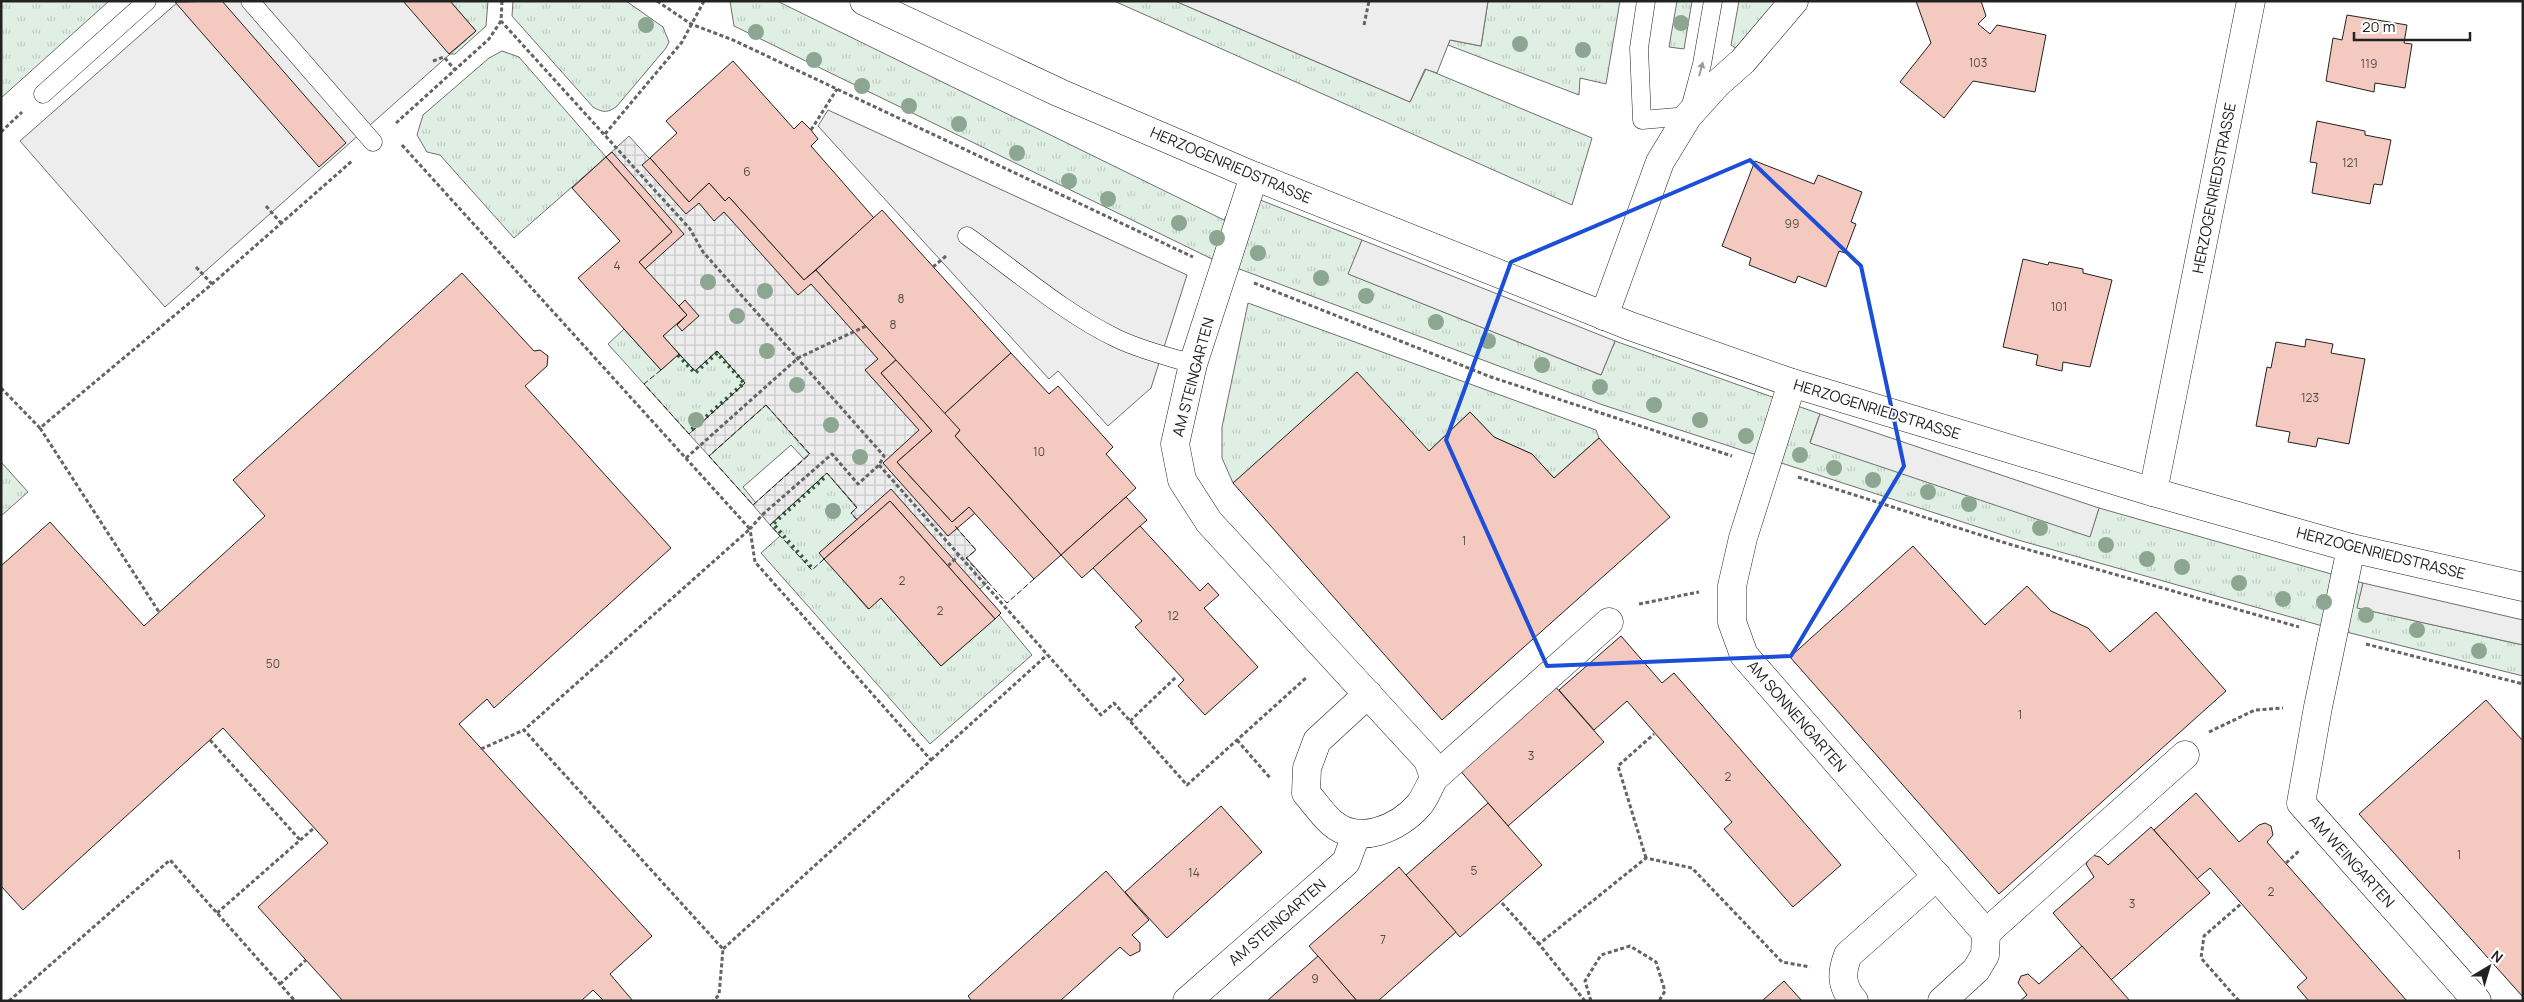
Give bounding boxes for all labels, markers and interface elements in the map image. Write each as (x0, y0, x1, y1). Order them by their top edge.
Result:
scale bar (2354, 10, 2470, 42)
text: 20 m (2362, 16, 2395, 37)
house number: 103 (1969, 54, 1987, 71)
house number: 119 (2361, 55, 2377, 72)
one-way arrow (1697, 61, 1705, 76)
street label: HERZOGENRIEDSTRASSE (2187, 101, 2241, 275)
street label: HERZOGENRIEDSTRASSE (1147, 121, 1315, 209)
house number: 121 (2342, 154, 2358, 171)
house number: 6 (743, 163, 751, 180)
house number: 99 (1785, 215, 1799, 232)
house number: 4 (613, 257, 621, 274)
house number: 8 (898, 290, 905, 307)
house number: 101 (2051, 298, 2067, 315)
street label: AM STEINGARTEN (1167, 315, 1219, 439)
house number: 8 (890, 316, 897, 333)
street label: HERZOGENRIEDSTRASSE (1791, 374, 1963, 444)
house number: 123 (2301, 389, 2319, 406)
house number: 10 (1033, 443, 1045, 460)
street label: HERZOGENRIEDSTRASSE (2294, 522, 2468, 584)
house number: 1 (1462, 532, 1466, 549)
house number: 2 (899, 572, 906, 589)
house number: 2 (937, 602, 944, 619)
house number: 12 (1167, 607, 1179, 624)
house number: 50 (266, 655, 280, 672)
street label: AM SONNENGARTEN (1743, 656, 1851, 776)
house number: 1 (2018, 706, 2022, 723)
house number: 3 (1528, 747, 1534, 764)
house number: 2 (1725, 768, 1732, 785)
street label: AM WEINGARTEN (2305, 810, 2399, 912)
house number: 1 (2457, 846, 2461, 863)
house number: 5 (1471, 862, 1478, 879)
house number: 14 (1188, 864, 1200, 881)
street label: AM STEINGARTEN (1224, 874, 1330, 970)
house number: 2 (2268, 883, 2275, 900)
house number: 3 (2129, 895, 2135, 912)
house number: 7 (1380, 931, 1386, 948)
north arrow (2464, 942, 2514, 992)
text: N (2487, 946, 2507, 967)
house number: 9 (1311, 970, 1319, 987)

